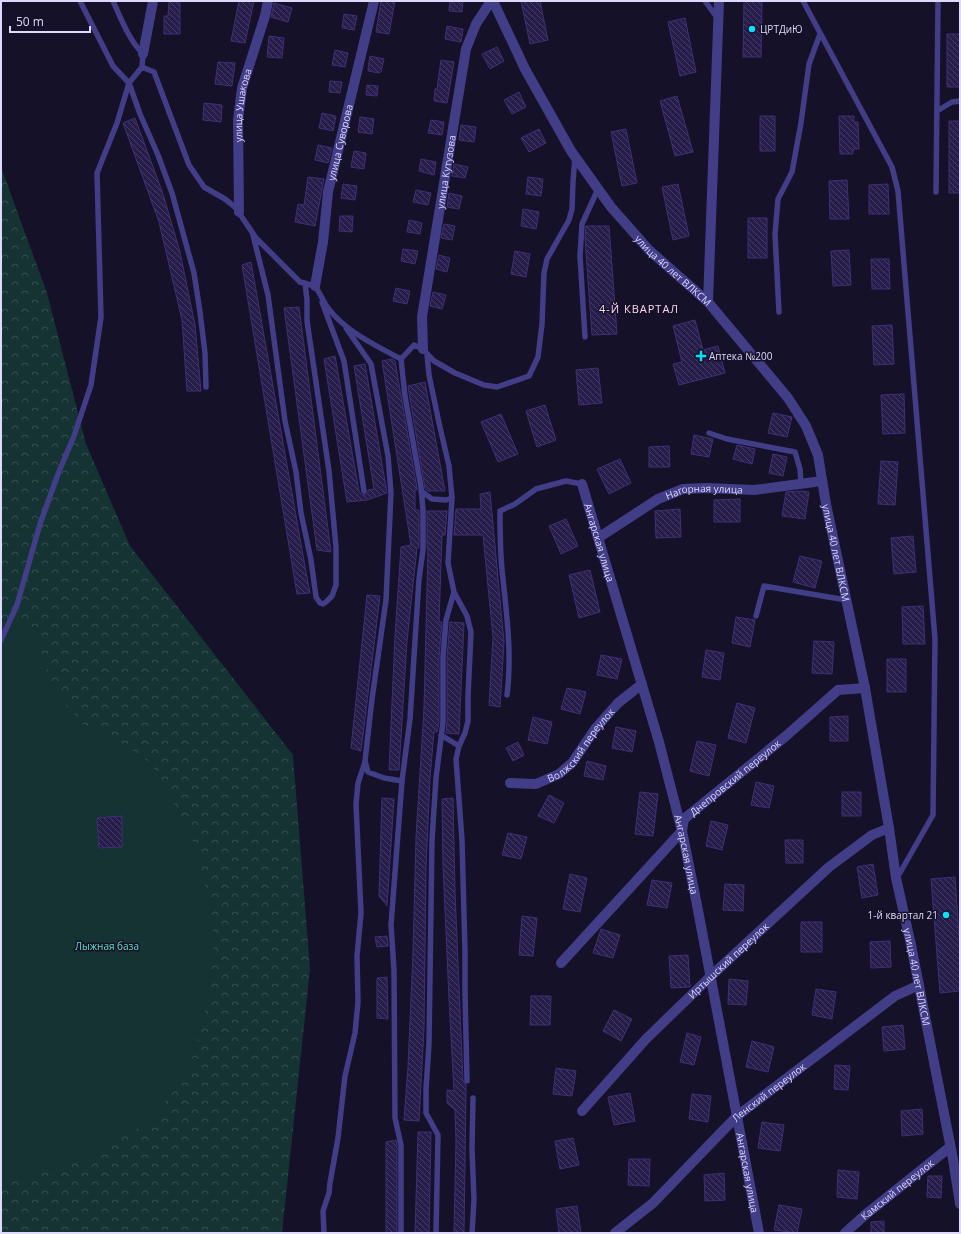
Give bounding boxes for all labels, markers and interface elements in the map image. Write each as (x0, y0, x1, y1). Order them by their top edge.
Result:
scale bar (10, 8, 90, 34)
text: 50 m (16, 13, 44, 30)
place label: ЦРТДиЮ (760, 22, 803, 36)
marker: ЦРТДиЮ (747, 24, 757, 34)
street label: улица Ушакова (231, 67, 255, 142)
street label: улица Суворова (324, 103, 356, 182)
street label: улица Кутузова (433, 134, 459, 210)
street label: улица 40 лет ВЛКСМ (632, 232, 715, 309)
district label: 4-Й КВАРТАЛ (599, 301, 679, 316)
place label: Аптека №200 (709, 349, 773, 363)
marker: Аптека №200 (696, 351, 706, 361)
street label: Нагорная улица (663, 481, 743, 502)
street label: Ангарская улица (581, 502, 618, 583)
street label: улица 40 лет ВЛКСМ (819, 503, 853, 603)
street label: Волжский переулок (545, 704, 618, 785)
street label: Днепровский переулок (686, 736, 784, 819)
street label: Ангарская улица (671, 813, 702, 896)
place label: 1-й квартал 21 (868, 908, 938, 922)
marker: 1-й квартал 21 (941, 910, 951, 920)
street label: Иртышский переулок (685, 919, 772, 1002)
street label: улица 40 лет ВЛКСМ (900, 927, 934, 1027)
park label: Лыжная база (75, 939, 139, 953)
street label: Ленский переулок (728, 1059, 809, 1125)
street label: Ангарская улица (733, 1131, 762, 1214)
street label: Камский переулок (857, 1155, 937, 1223)

